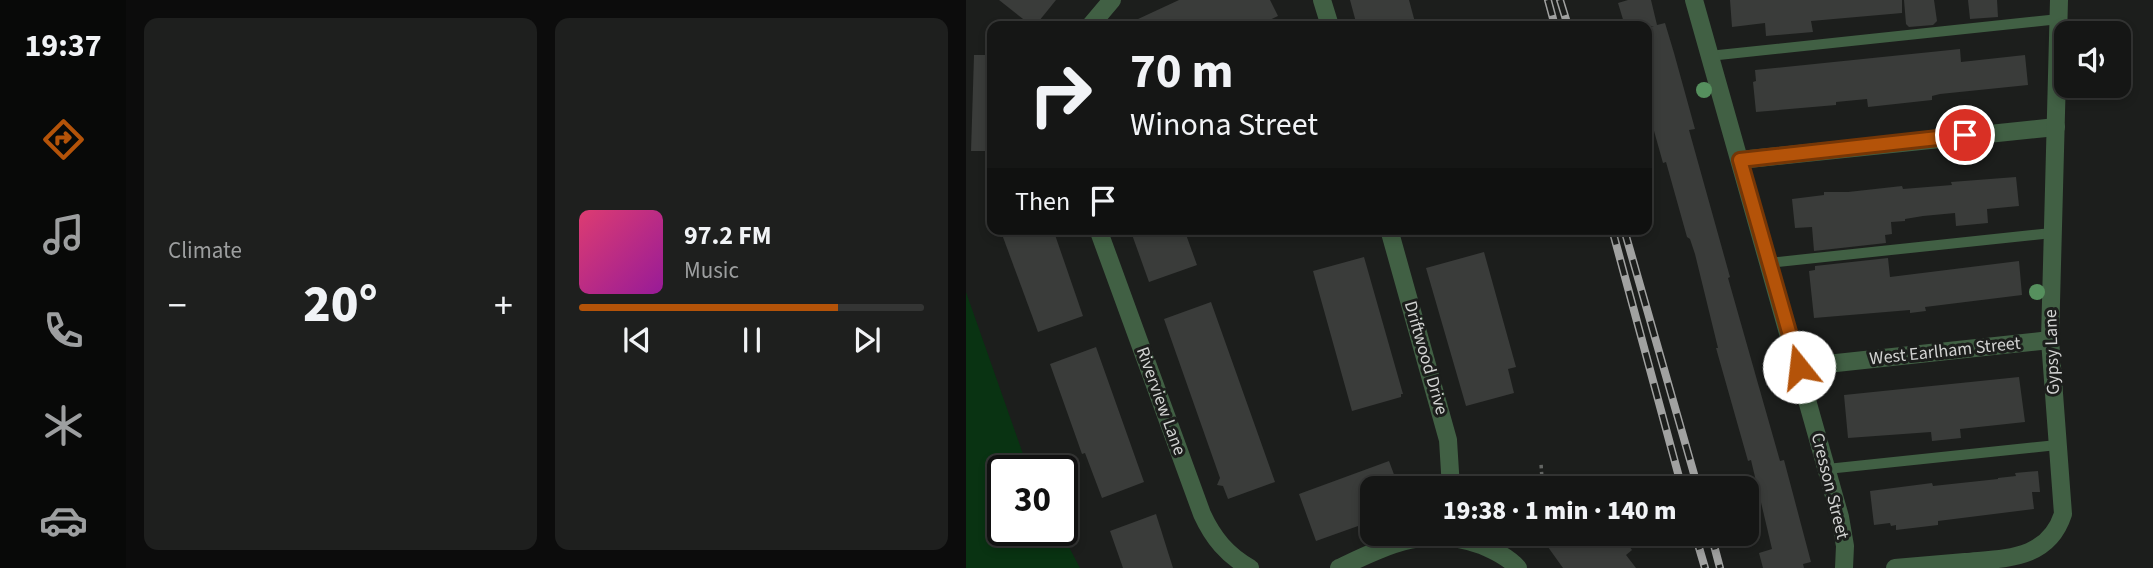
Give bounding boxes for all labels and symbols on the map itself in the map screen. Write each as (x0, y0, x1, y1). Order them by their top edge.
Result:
pin (1935, 105, 1995, 165)
street label: Driftwood Drive (1398, 298, 1454, 418)
street label: Gypsy Lane (2038, 309, 2066, 395)
position arrow (1762, 330, 1836, 404)
street label: West Earlham Street (1868, 331, 2022, 371)
street label: Riverview Lane (1130, 343, 1192, 459)
street label: Cresson Street (1805, 430, 1855, 542)
speed limit sign: 30 (987, 455, 1078, 546)

